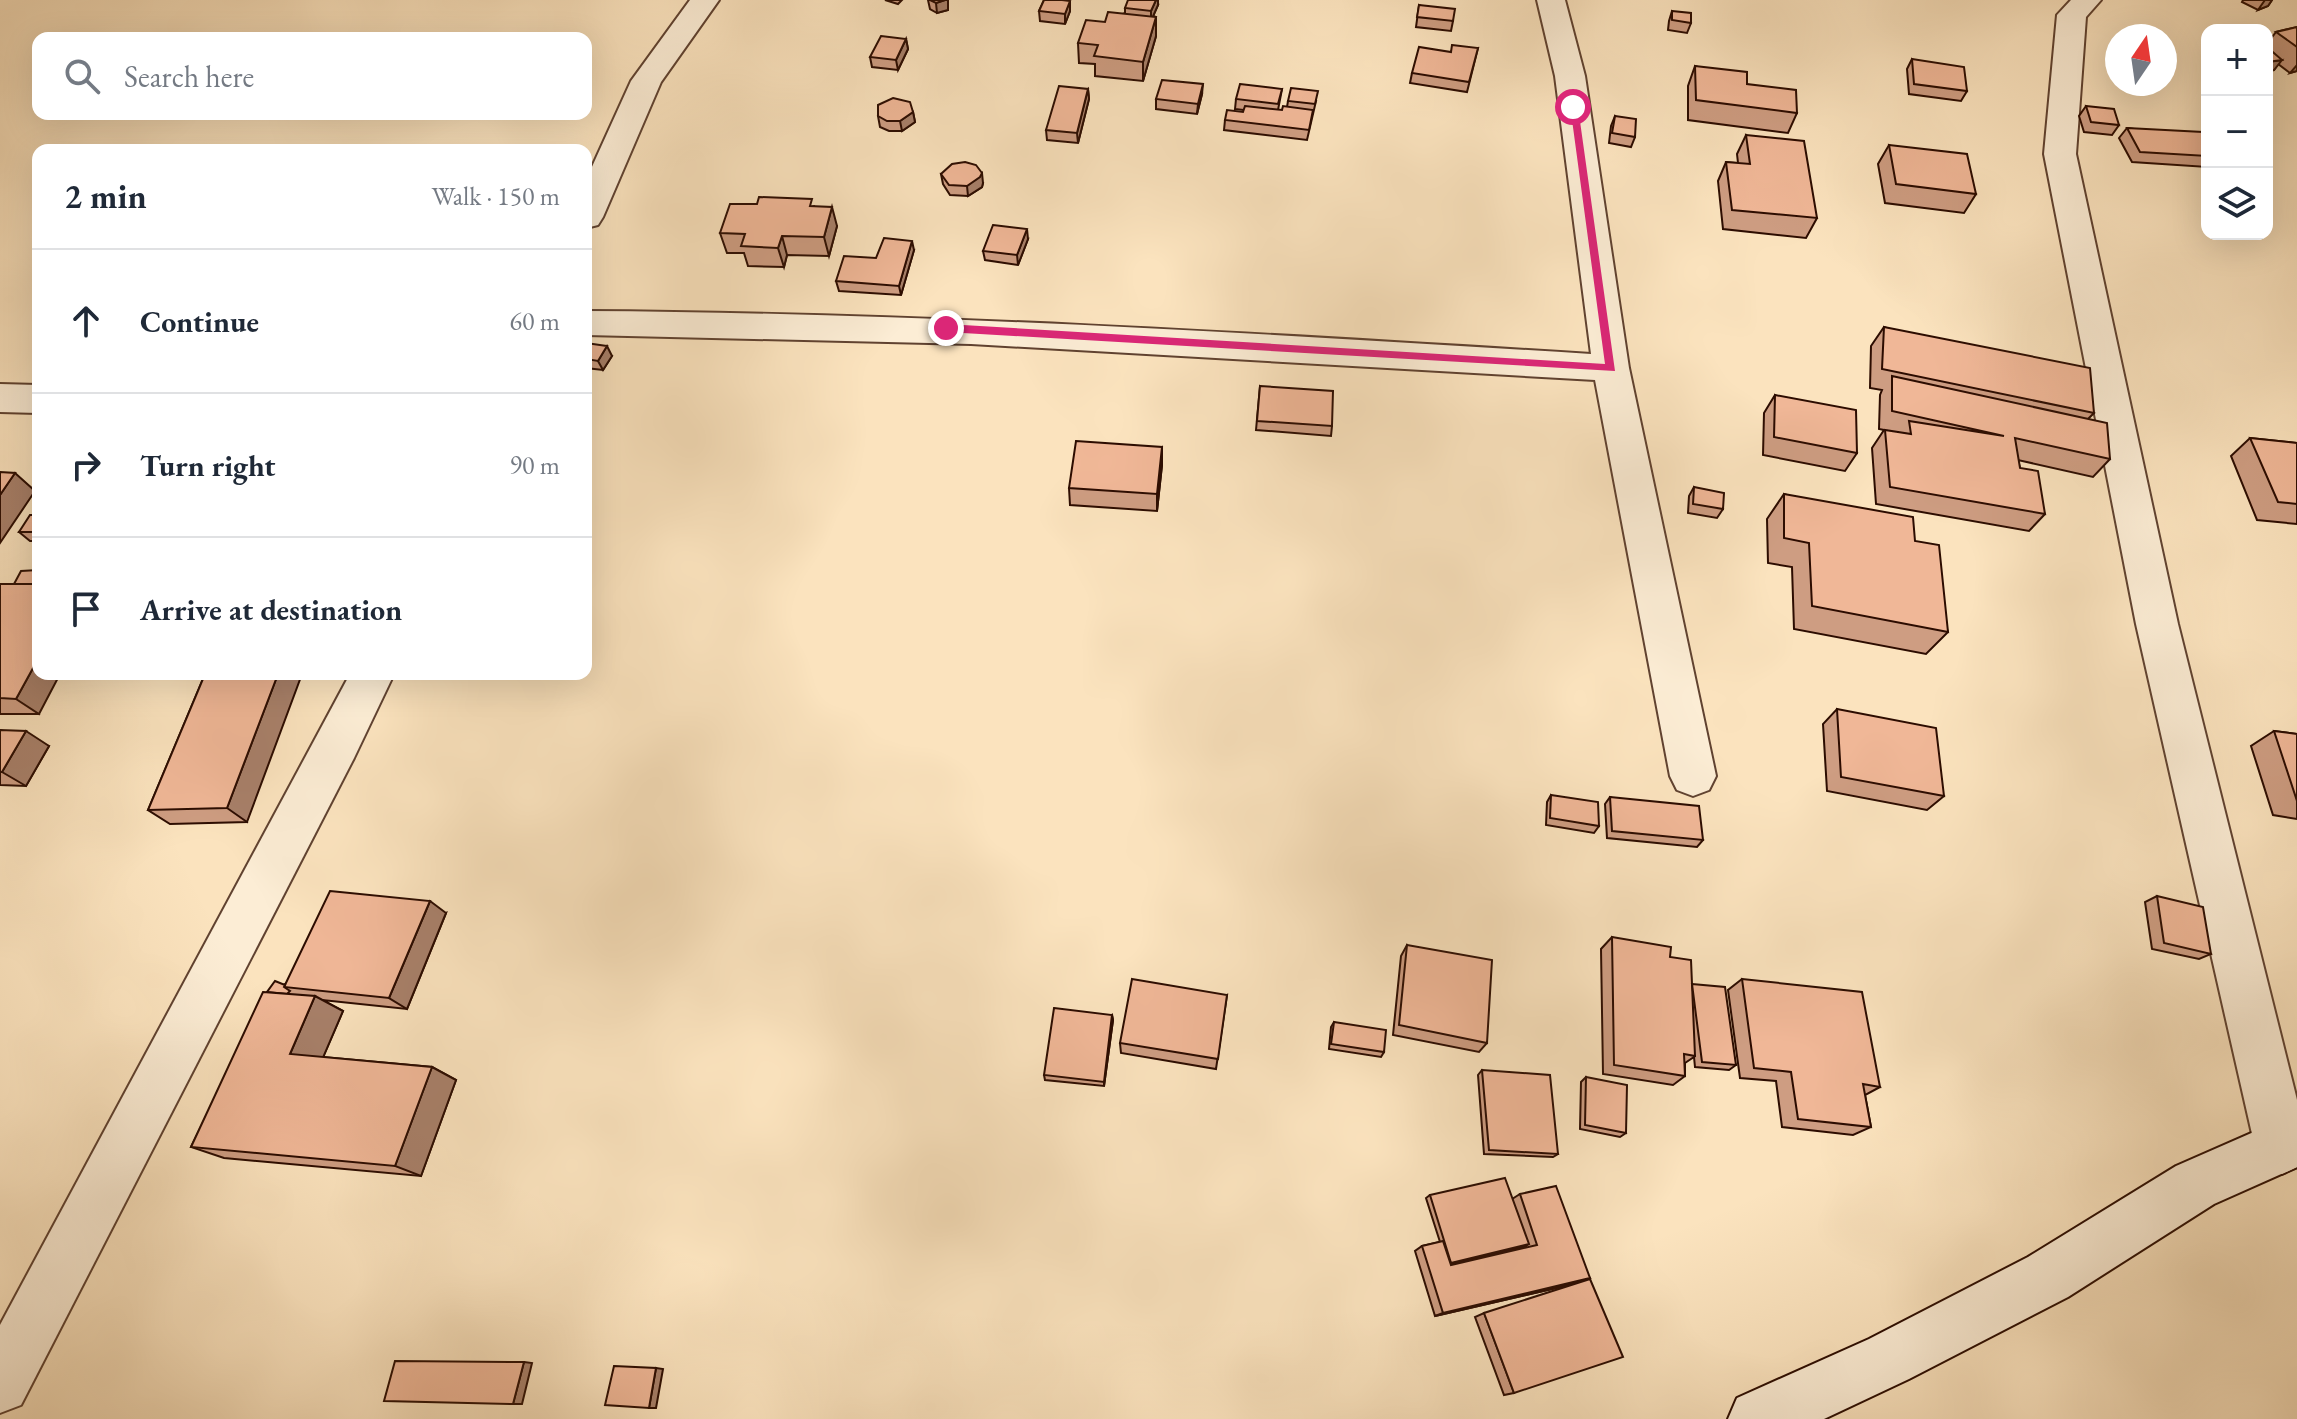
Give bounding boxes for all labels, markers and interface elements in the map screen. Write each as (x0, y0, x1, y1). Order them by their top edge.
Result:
north arrow (2105, 24, 2177, 96)
map controls (2201, 24, 2273, 240)
button: + (2201, 24, 2273, 96)
search box (32, 32, 592, 120)
icon: search (60, 54, 104, 98)
text: Search here (124, 57, 254, 96)
route start (1555, 89, 1591, 125)
button: − (2201, 96, 2273, 168)
button: layers (2201, 168, 2273, 240)
text: 2 min (64, 174, 147, 218)
text: Walk · 150 m (432, 179, 560, 213)
icon: ahead (64, 299, 108, 343)
text: Continue (140, 302, 259, 341)
text: 60 m (510, 304, 560, 338)
route end (928, 310, 964, 346)
icon: right (64, 443, 108, 487)
text: Turn right (140, 446, 276, 485)
text: 90 m (510, 448, 560, 482)
icon: arrive (64, 587, 108, 631)
text: Arrive at destination (140, 590, 402, 629)

